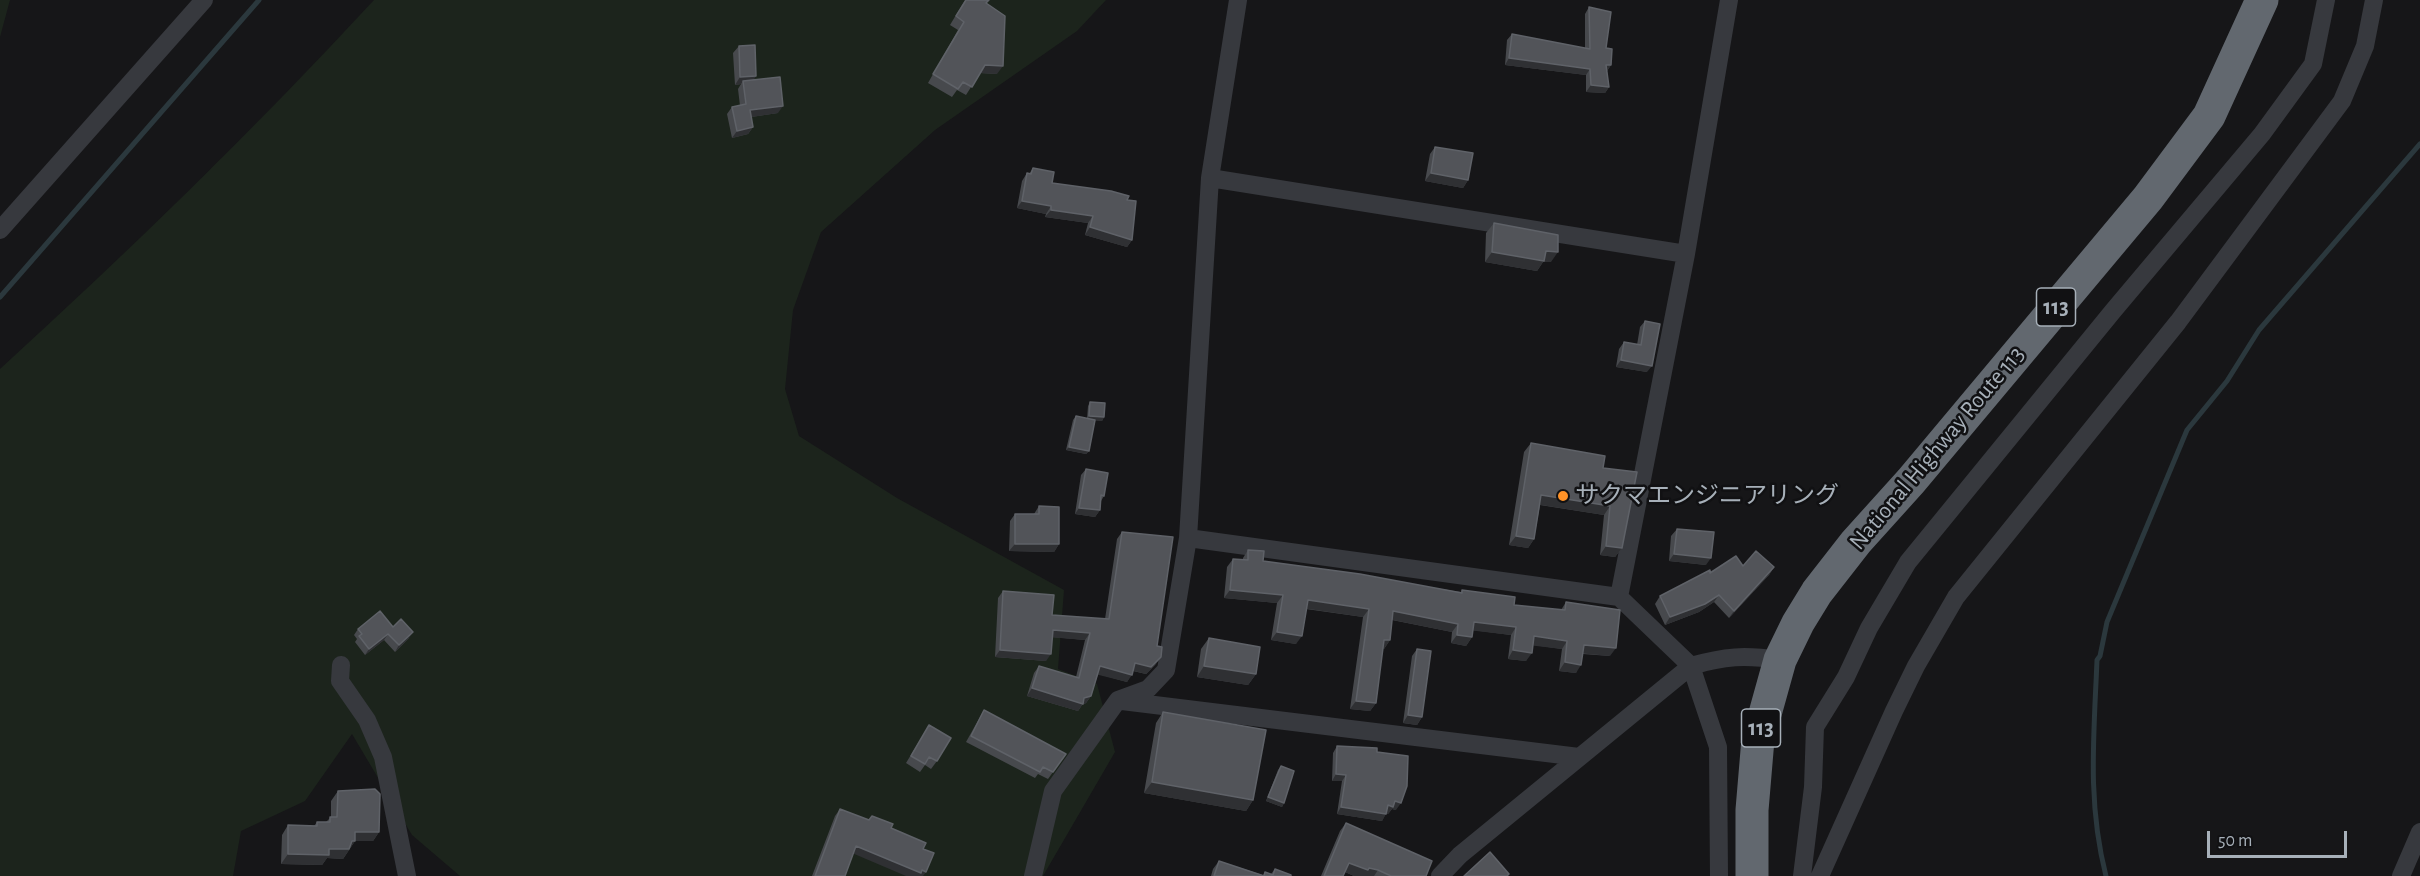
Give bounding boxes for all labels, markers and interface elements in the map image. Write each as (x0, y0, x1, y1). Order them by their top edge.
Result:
road number: 113 (2036, 288, 2076, 326)
street label: National Highway Route 113 (1843, 340, 2031, 556)
place label: サクマエンジニアリング (1575, 482, 1839, 510)
marker: サクマエンジニアリング (1556, 489, 1570, 503)
road number: 113 (1742, 709, 1780, 747)
scale bar (2210, 819, 2350, 857)
text: 50 m (2218, 832, 2252, 850)

